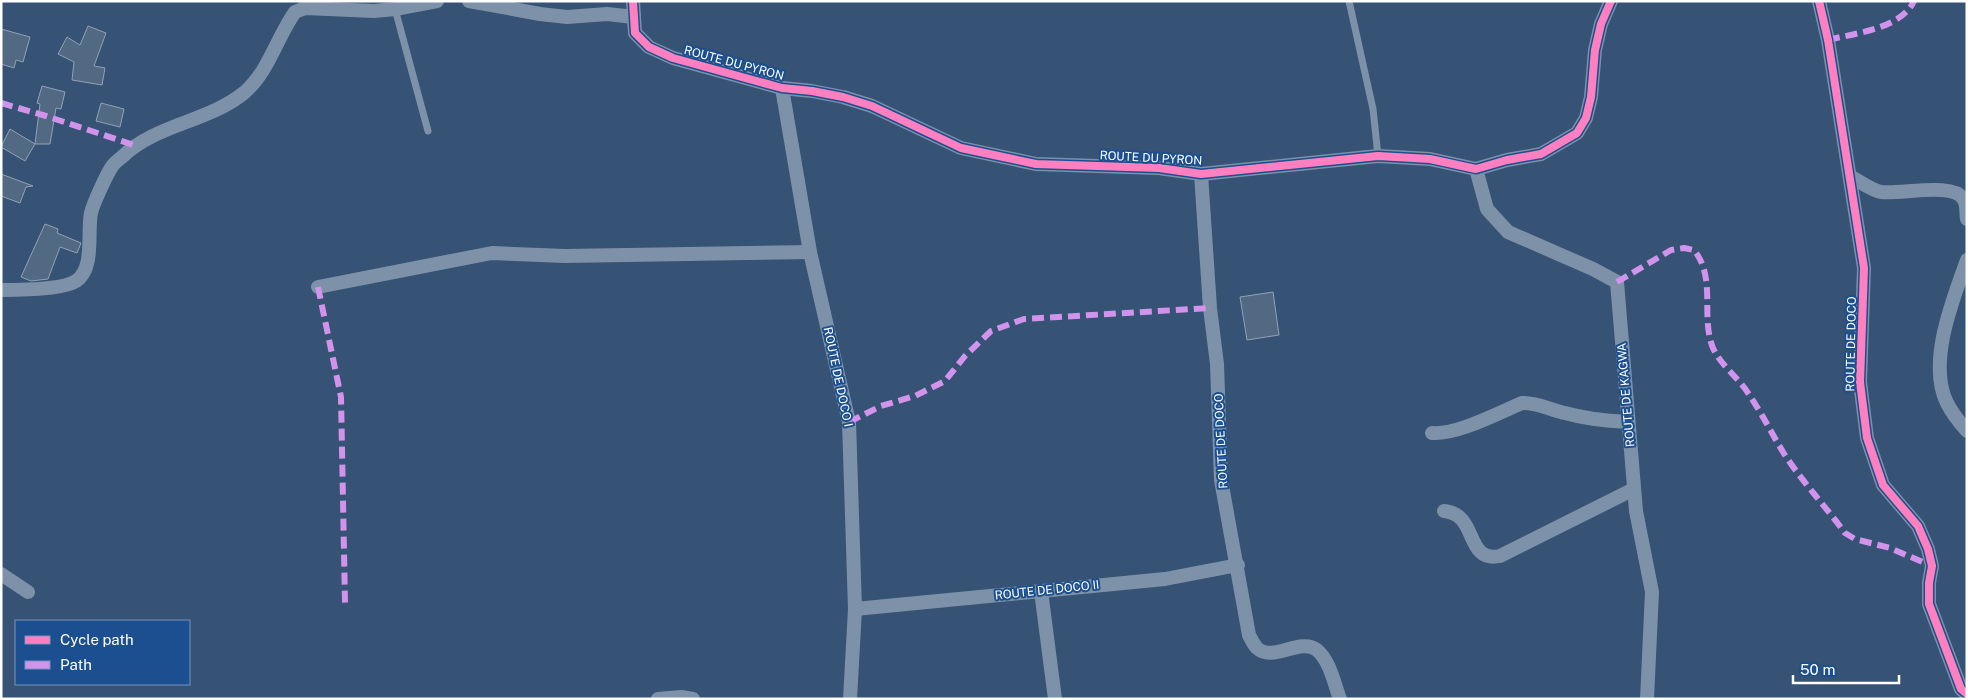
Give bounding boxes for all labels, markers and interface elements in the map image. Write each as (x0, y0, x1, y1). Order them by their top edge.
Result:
street label: ROUTE DU PYRON (683, 43, 785, 83)
street label: ROUTE DU PYRON (1099, 148, 1203, 168)
street label: ROUTE DE DOCO (1843, 296, 1859, 392)
street label: ROUTE DE DOCO I (821, 326, 855, 428)
street label: ROUTE DE KAGWA (1614, 342, 1638, 448)
street label: ROUTE DE DOCO (1212, 393, 1230, 489)
street label: ROUTE DE DOCO II (994, 578, 1100, 602)
legend (15, 620, 190, 685)
text: Cycle path (60, 631, 134, 648)
scale bar (1793, 652, 1899, 684)
text: Path (60, 656, 92, 673)
text: 50 m (1800, 661, 1835, 678)

